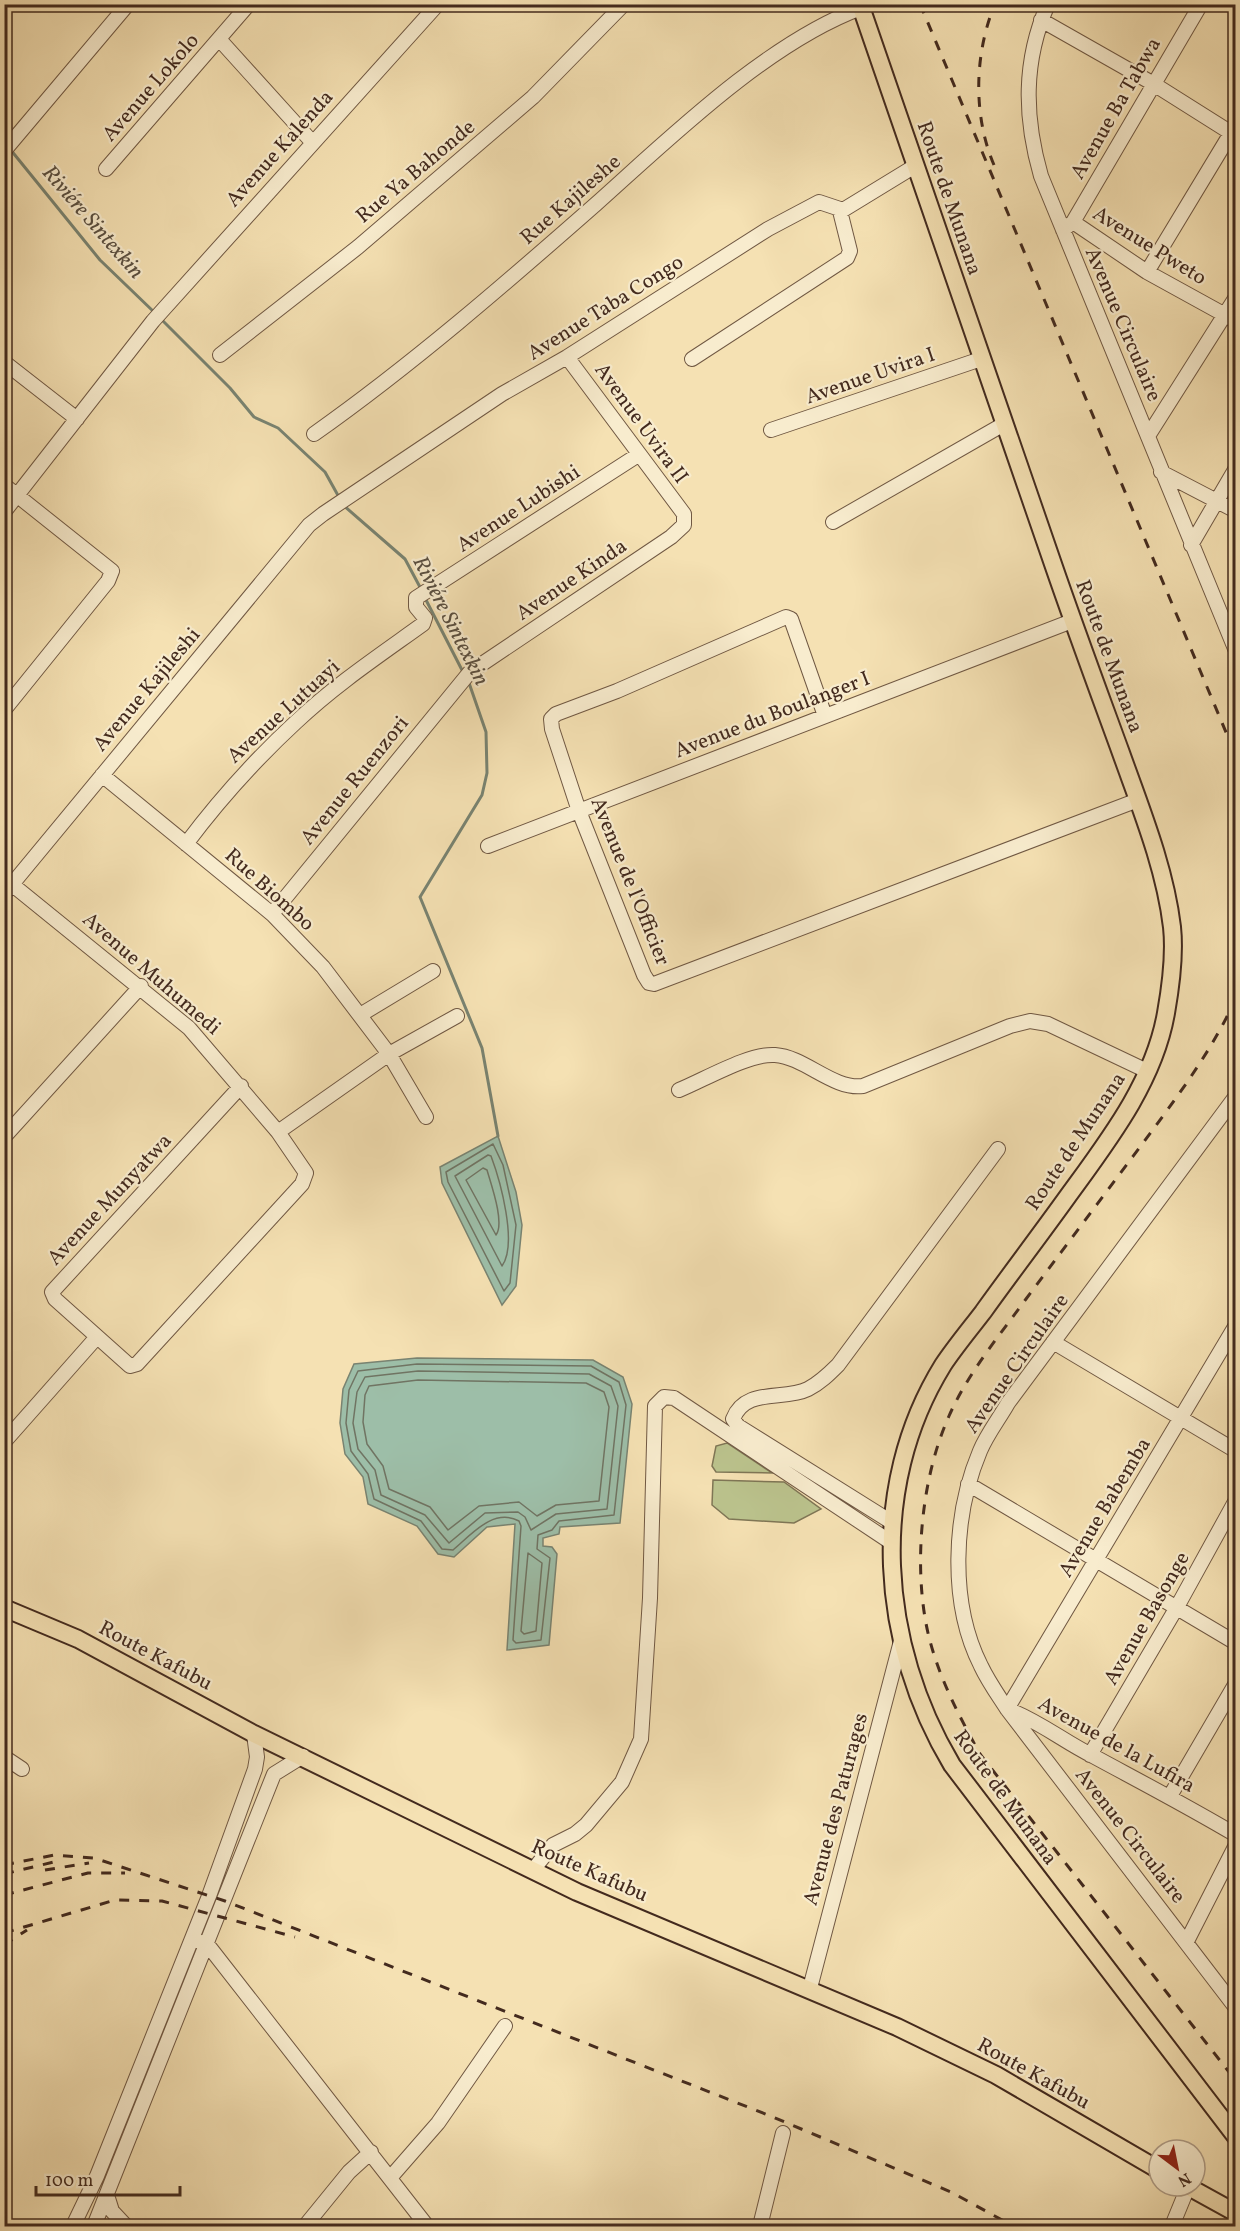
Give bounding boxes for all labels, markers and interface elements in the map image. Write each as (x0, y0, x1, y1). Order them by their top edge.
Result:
street label: Avenue Lokolo (96, 27, 206, 148)
street label: Avenue Ba Tabwa (1064, 32, 1169, 185)
street label: Avenue Kalenda (220, 84, 341, 214)
street label: Rue Ya Bahonde (350, 114, 482, 231)
street label: Route de Munana (909, 118, 989, 279)
street label: Rue Kajileshe (514, 148, 628, 252)
water label: Riviére Sintexkin (34, 159, 150, 286)
street label: Avenue Pweto (1087, 200, 1212, 293)
street label: Avenue Circulaire (1077, 243, 1168, 406)
street label: Avenue Taba Congo (522, 248, 689, 368)
street label: Avenue Uvira I (802, 341, 939, 412)
street label: Avenue Uvira II (587, 358, 694, 490)
street label: Avenue Lubishi (451, 458, 586, 560)
street label: Avenue Kinda (511, 532, 633, 628)
water label: Riviére Sintexkin (404, 551, 496, 691)
street label: Route de Munana (1067, 576, 1150, 737)
street label: Avenue Kajileshi (87, 622, 208, 758)
street label: Avenue Lutuayi (221, 653, 347, 771)
street label: Avenue du Boulanger I (671, 665, 874, 766)
street label: Avenue Ruenzori (294, 710, 416, 852)
street label: Avenue de l'Officier (583, 793, 677, 970)
street label: Rue Biombo (218, 842, 320, 938)
street label: Avenue Muhumedi (75, 906, 227, 1042)
street label: Route de Munana (1019, 1067, 1133, 1217)
street label: Avenue Munyatwa (41, 1128, 179, 1272)
street label: Avenue Circulaire (958, 1288, 1076, 1440)
street label: Avenue Babemba (1052, 1432, 1159, 1583)
street label: Avenue Basonge (1097, 1547, 1197, 1691)
street label: Route Kafubu (93, 1614, 217, 1699)
street label: Avenue de la Lufira (1032, 1690, 1200, 1801)
street label: Avenue des Paturages (797, 1710, 876, 1909)
street label: Route de Munana (946, 1724, 1064, 1872)
street label: Avenue Circulaire (1068, 1762, 1192, 1910)
street label: Route Kafubu (526, 1833, 653, 1910)
street label: Route Kafubu (971, 2031, 1095, 2117)
north arrow (1147, 2138, 1207, 2198)
scale bar (36, 2159, 180, 2197)
text: N (1173, 2167, 1195, 2192)
text: 100 m (45, 2169, 94, 2194)

